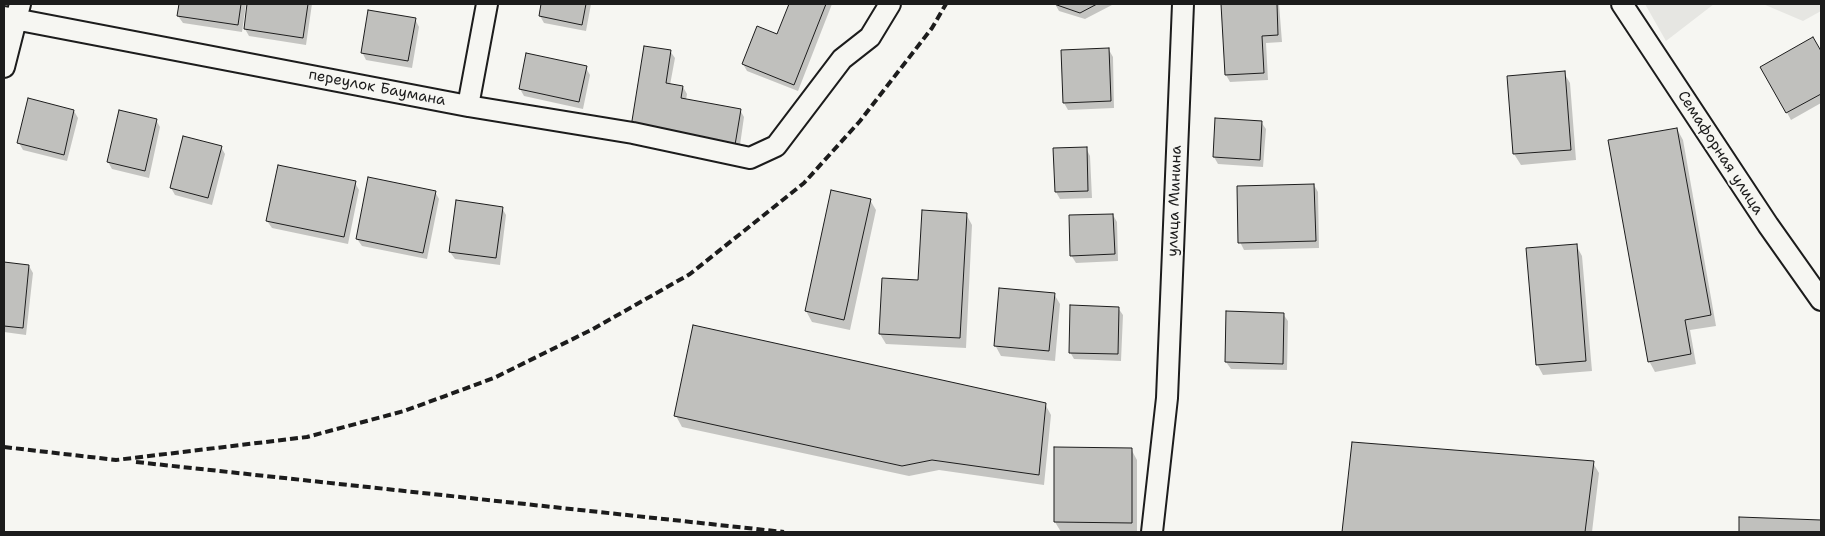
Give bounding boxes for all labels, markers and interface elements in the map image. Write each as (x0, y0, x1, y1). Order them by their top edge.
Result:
street label: переулок Баумана (307, 66, 447, 110)
street label: Семафорная улица (1673, 88, 1767, 218)
street label: улица Минина (1164, 145, 1186, 257)

